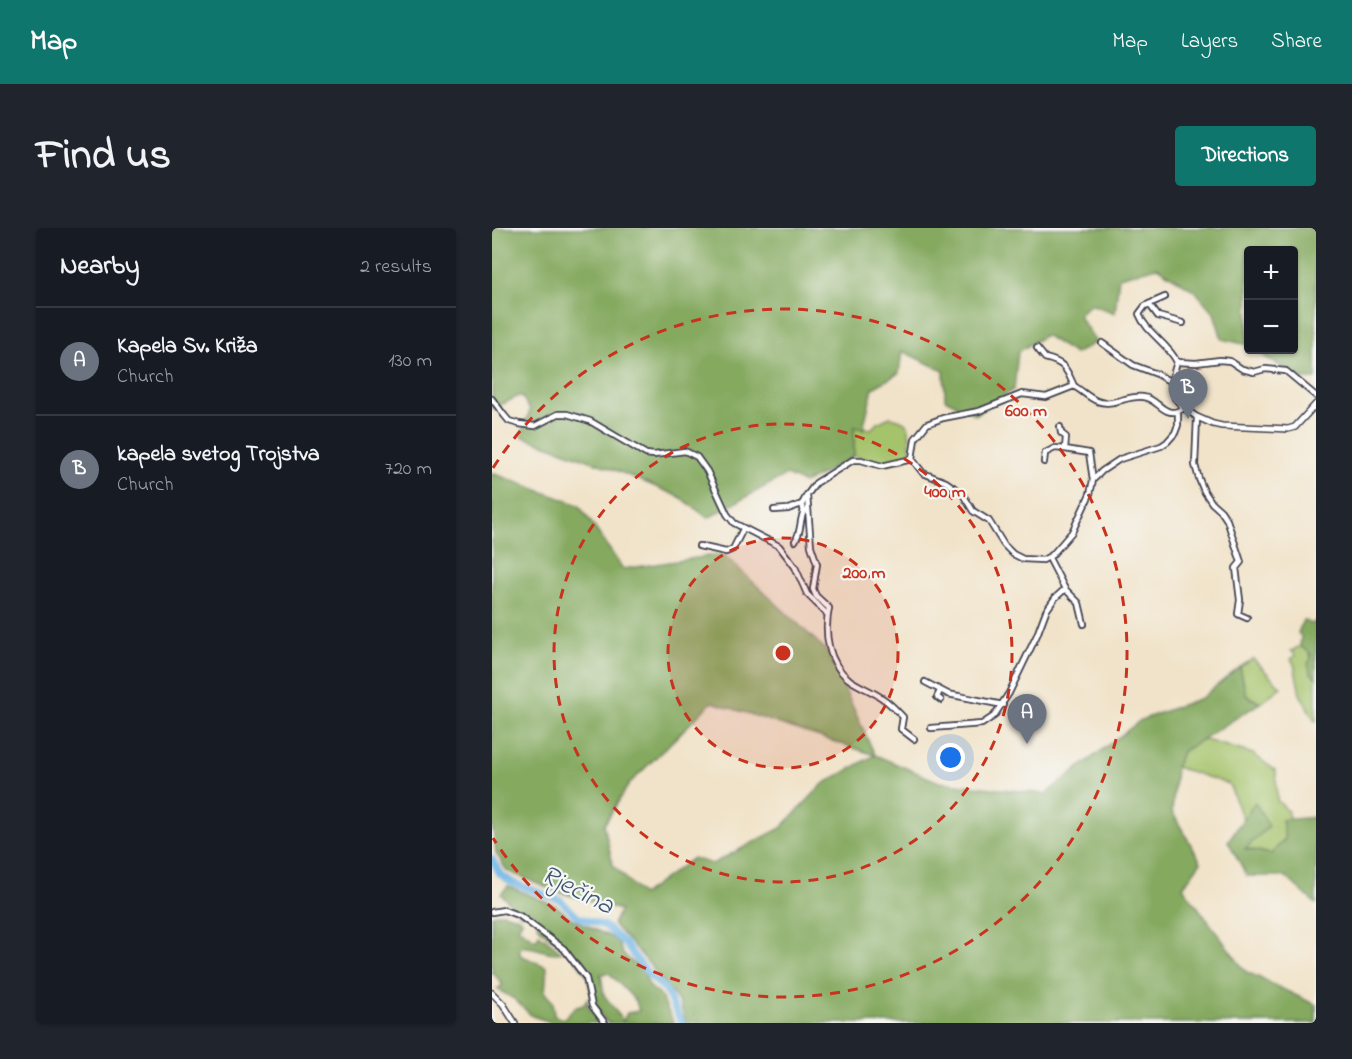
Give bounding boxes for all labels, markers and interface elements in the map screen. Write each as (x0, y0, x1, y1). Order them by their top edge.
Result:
text: Map (30, 22, 77, 63)
text: Map (1112, 27, 1148, 57)
text: Layers (1181, 27, 1238, 57)
text: Share (1271, 27, 1322, 57)
text: Find us (36, 126, 171, 187)
button: Directions (1175, 126, 1316, 186)
map controls (1244, 246, 1298, 354)
button: + (1244, 246, 1298, 300)
text: Nearby (60, 248, 139, 286)
text: 2 results (360, 253, 432, 282)
button: − (1244, 300, 1298, 354)
text: Kapela Sv. Križa (117, 331, 258, 363)
text: A (73, 347, 86, 376)
text: 130 m (388, 347, 432, 376)
text: Church (117, 363, 173, 392)
pin: B (1168, 370, 1208, 419)
text: 600 m (1005, 399, 1047, 425)
text: kapela svetog Trojstva (117, 439, 320, 471)
text: B (73, 455, 86, 484)
text: 720 m (385, 455, 432, 484)
text: Church (117, 471, 173, 500)
text: 400 m (924, 480, 966, 506)
text: 200 m (842, 561, 886, 587)
centre of rings (773, 643, 793, 663)
pin: A (1008, 694, 1046, 744)
your location (936, 743, 965, 772)
water label: Rječina (534, 856, 621, 926)

